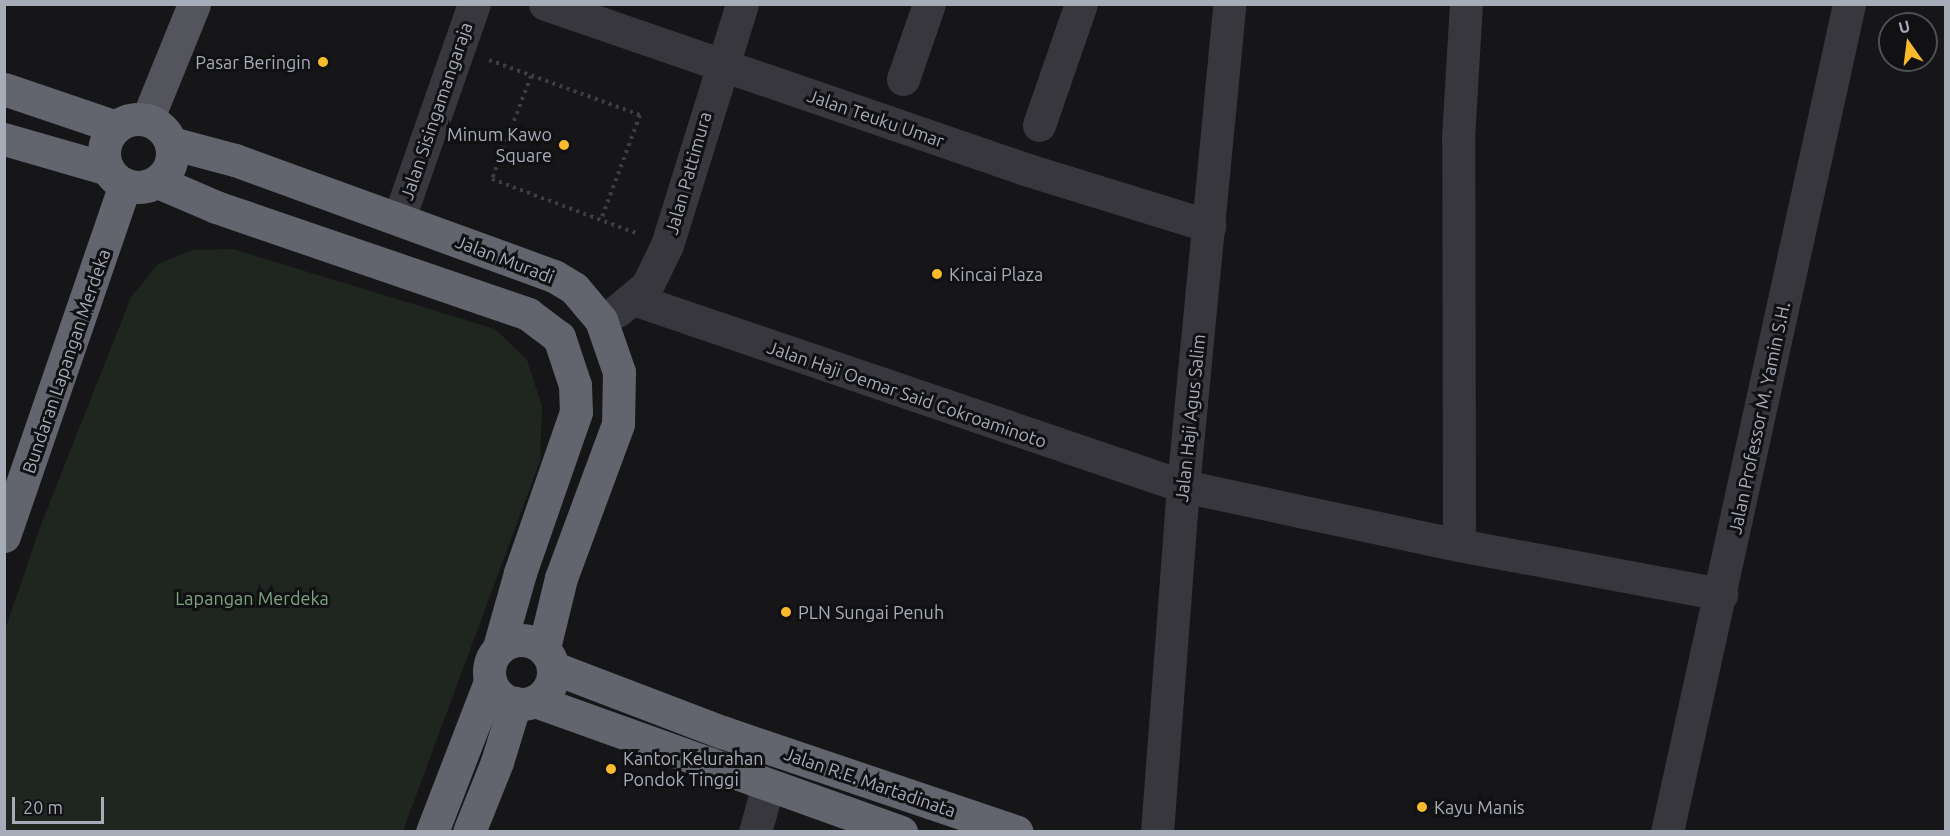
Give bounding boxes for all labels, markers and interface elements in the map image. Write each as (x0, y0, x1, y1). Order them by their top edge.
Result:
north arrow (1878, 12, 1938, 72)
text: U (1897, 16, 1912, 37)
street label: Jalan Sisingamangaraja (395, 19, 477, 203)
place label: Pasar Beringin (195, 51, 311, 73)
marker: Pasar Beringin (316, 55, 330, 69)
street label: Jalan Teuku Umar (805, 84, 947, 152)
street label: Jalan Pattimura (660, 109, 716, 237)
place label: Minum Kawo Square (447, 124, 552, 166)
marker: Minum Kawo Square (557, 138, 571, 152)
street label: Jalan Muradi (453, 230, 557, 288)
street label: Bundaran Lapangan Merdeka (17, 246, 115, 476)
place label: Kincai Plaza (949, 263, 1043, 285)
marker: Kincai Plaza (930, 267, 944, 281)
street label: Jalan Professor M. Yamin S.H. (1724, 300, 1794, 536)
street label: Jalan Haji Agus Salim (1170, 333, 1210, 503)
street label: Jalan Haji Oemar Said Cokroaminoto (764, 336, 1050, 452)
park label: Lapangan Merdeka (175, 587, 329, 609)
place label: PLN Sungai Penuh (798, 601, 944, 623)
marker: PLN Sungai Penuh (779, 605, 793, 619)
street label: Jalan R.E. Martadinata (781, 742, 959, 822)
place label: Kantor Kelurahan Pondok Tinggi (623, 748, 764, 790)
marker: Kantor Kelurahan Pondok Tinggi (604, 762, 618, 776)
scale bar (15, 785, 106, 823)
place label: Kayu Manis (1434, 796, 1525, 818)
text: 20 m (23, 797, 63, 817)
marker: Kayu Manis (1415, 800, 1429, 814)

